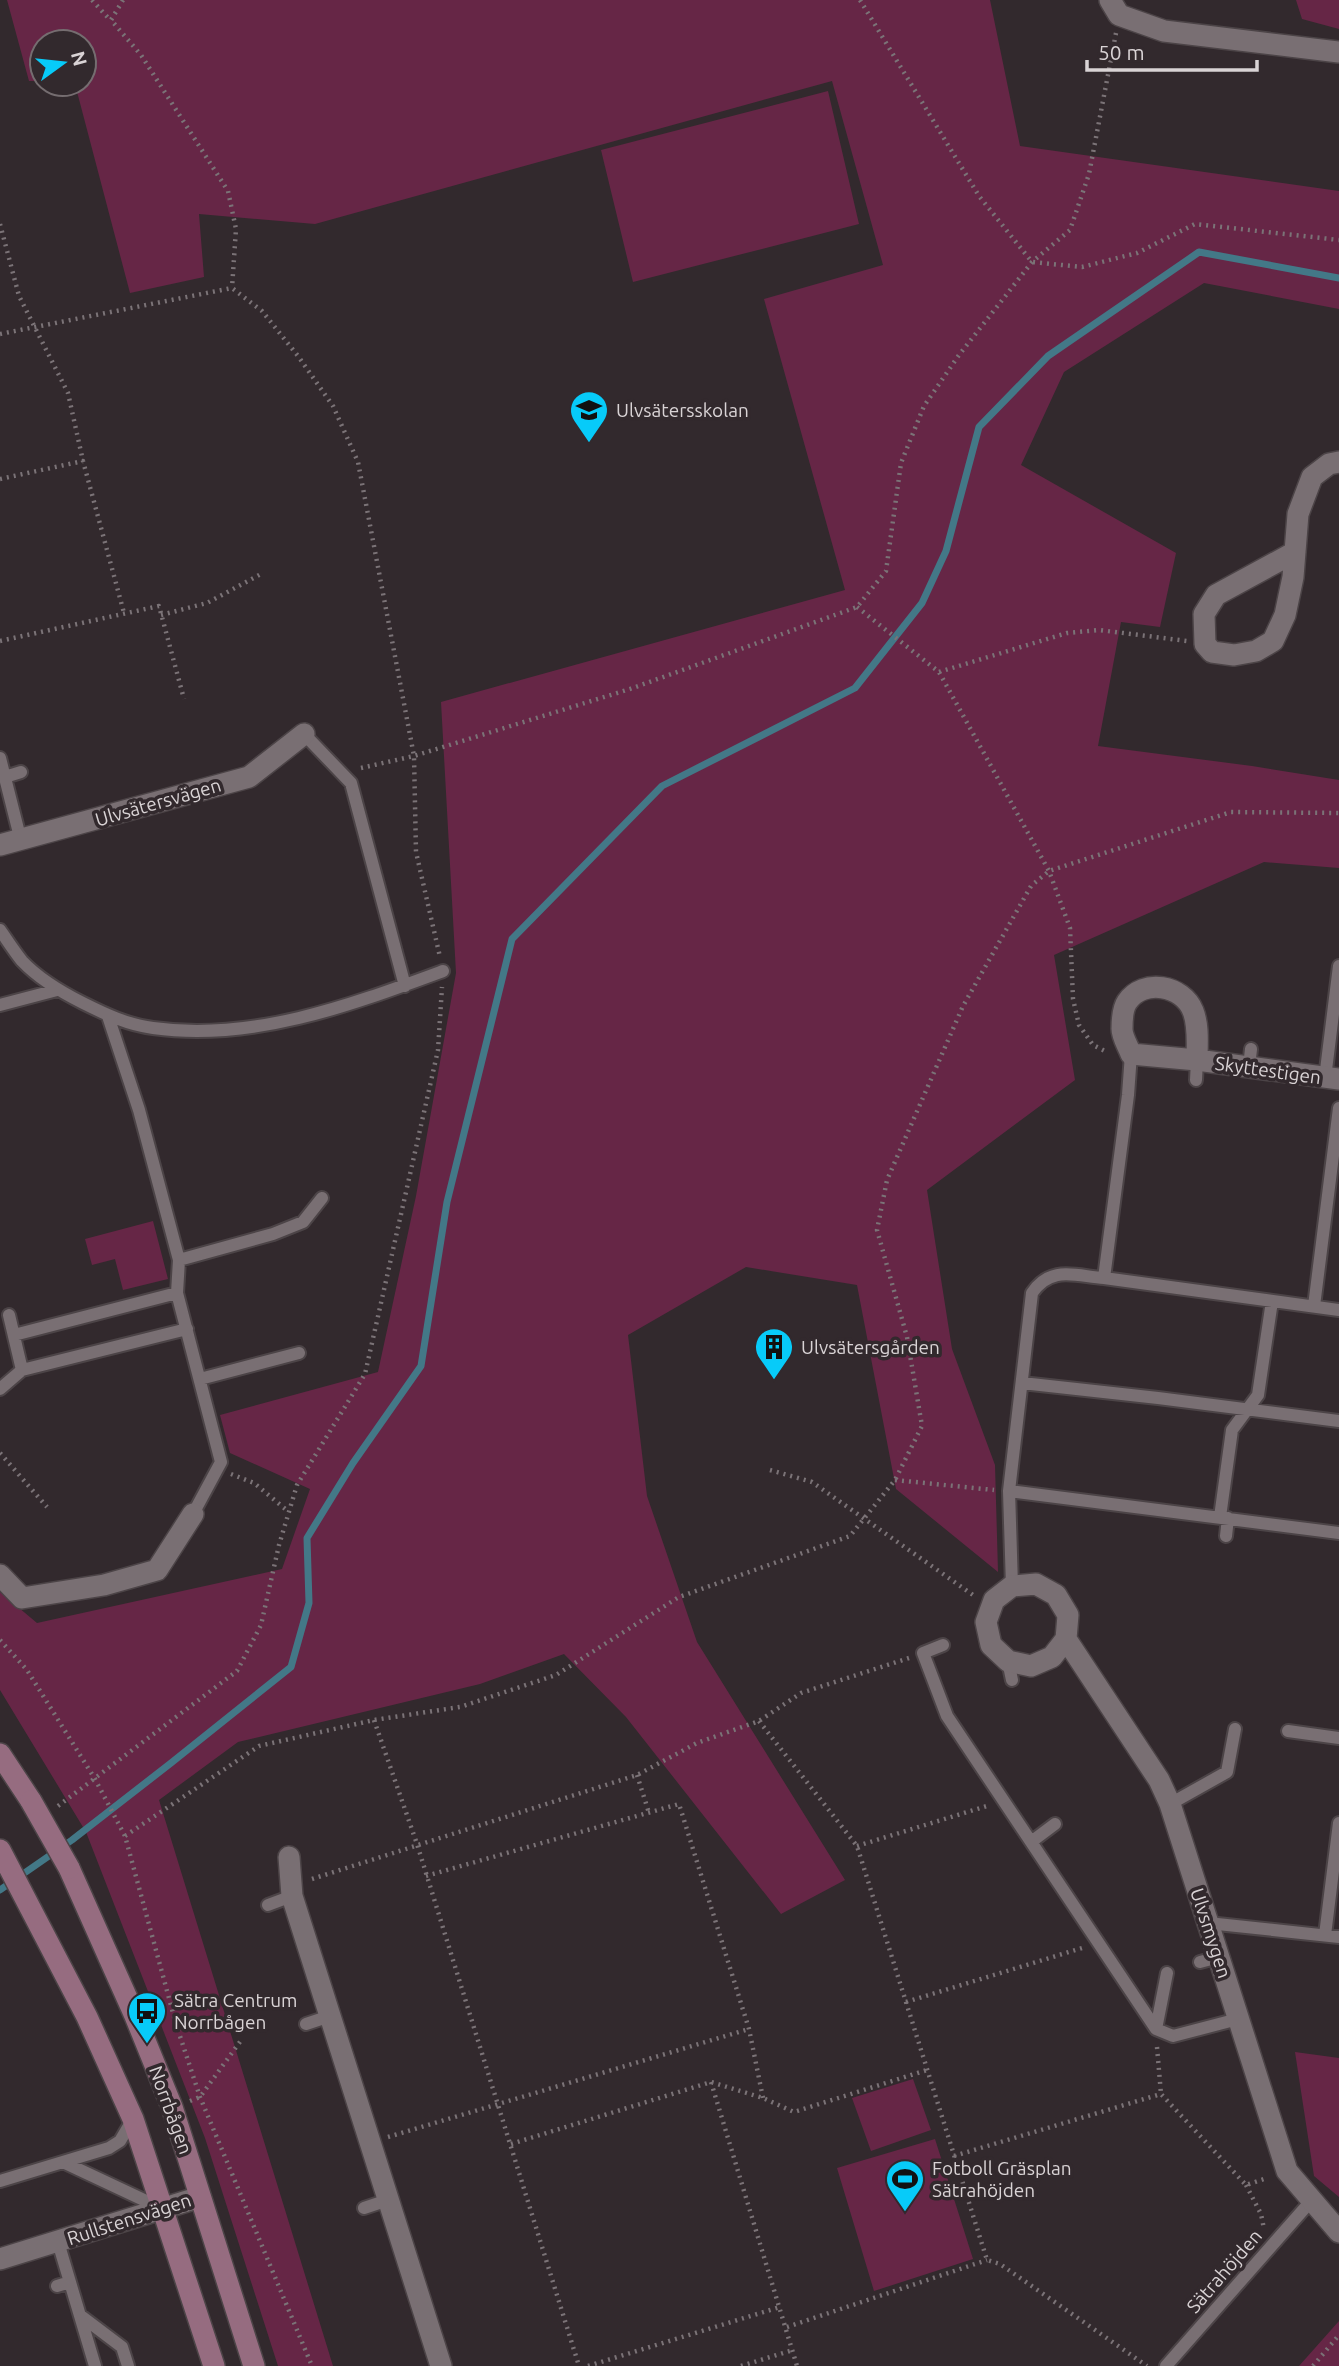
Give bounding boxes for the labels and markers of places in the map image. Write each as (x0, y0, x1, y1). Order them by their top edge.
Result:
school or university icon: Ulvsätersskolan (568, 389, 610, 444)
place label: Ulvsätersskolan (616, 399, 749, 421)
building icon: Ulvsätersgården (753, 1326, 795, 1381)
place label: Ulvsätersgården (801, 1336, 940, 1358)
place label: Sätra Centrum Norrbågen (174, 1989, 297, 2033)
bus stop icon: Sätra Centrum Norrbågen (126, 1990, 168, 2045)
place label: Fotboll Gräsplan Sätrahöjden (932, 2157, 1072, 2201)
sports icon: Fotboll Gräsplan Sätrahöjden (884, 2158, 926, 2213)

